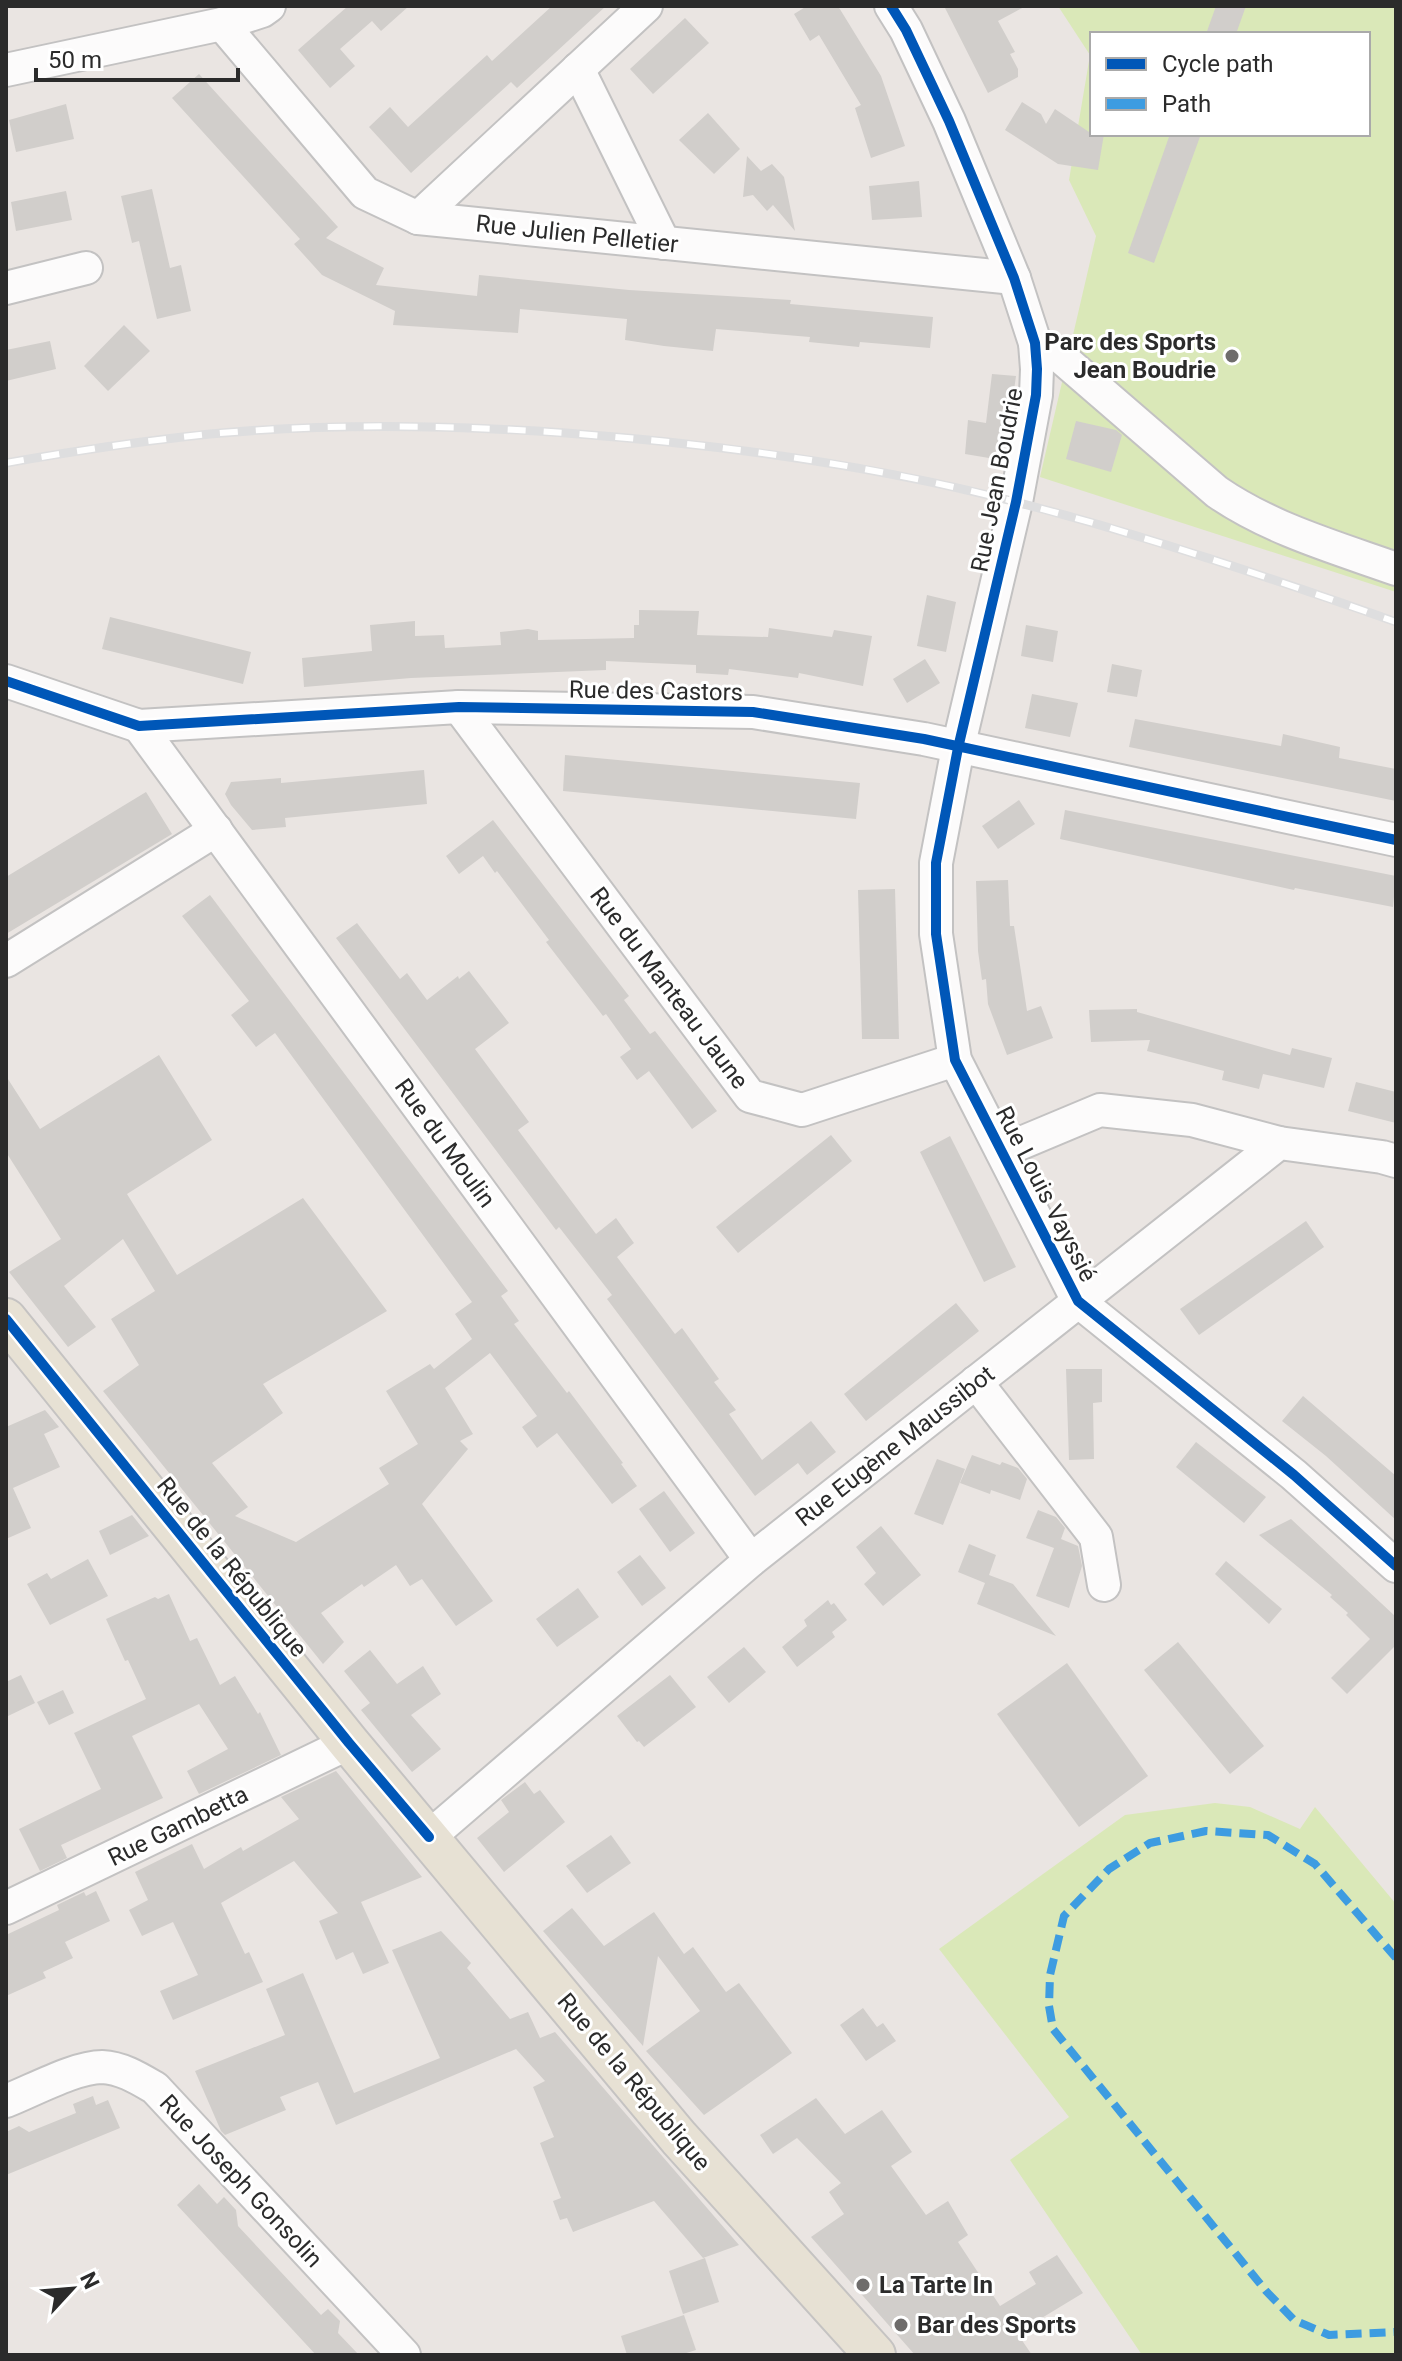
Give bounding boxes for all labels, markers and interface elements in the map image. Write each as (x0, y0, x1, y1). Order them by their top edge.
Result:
scale bar (36, 32, 238, 82)
legend (1090, 32, 1370, 136)
text: 50 m (48, 46, 102, 74)
text: Cycle path (1162, 50, 1274, 78)
text: Path (1162, 90, 1211, 118)
street label: Rue Julien Pelletier (474, 209, 680, 259)
place label: Parc des Sports Jean Boudrie (1044, 328, 1216, 384)
marker: Parc des Sports Jean Boudrie (1223, 347, 1241, 365)
street label: Rue Jean Boudrie (965, 386, 1029, 574)
street label: Rue des Castors (569, 675, 743, 707)
street label: Rue du Manteau Jaune (584, 882, 754, 1094)
street label: Rue du Moulin (389, 1073, 501, 1213)
street label: Rue Louis Vayssié (990, 1102, 1102, 1286)
street label: Rue Eugène Maussibot (790, 1360, 1000, 1532)
street label: Rue de la République (151, 1472, 313, 1662)
street label: Rue Gambetta (104, 1780, 252, 1872)
street label: Rue de la République (552, 1988, 716, 2176)
street label: Rue Joseph Gonsolin (154, 2089, 328, 2273)
north arrow (32, 2249, 112, 2329)
text: N (75, 2268, 104, 2293)
place label: La Tarte In (879, 2271, 993, 2299)
marker: La Tarte In (854, 2276, 872, 2294)
place label: Bar des Sports (917, 2311, 1076, 2339)
marker: Bar des Sports (892, 2316, 910, 2334)

